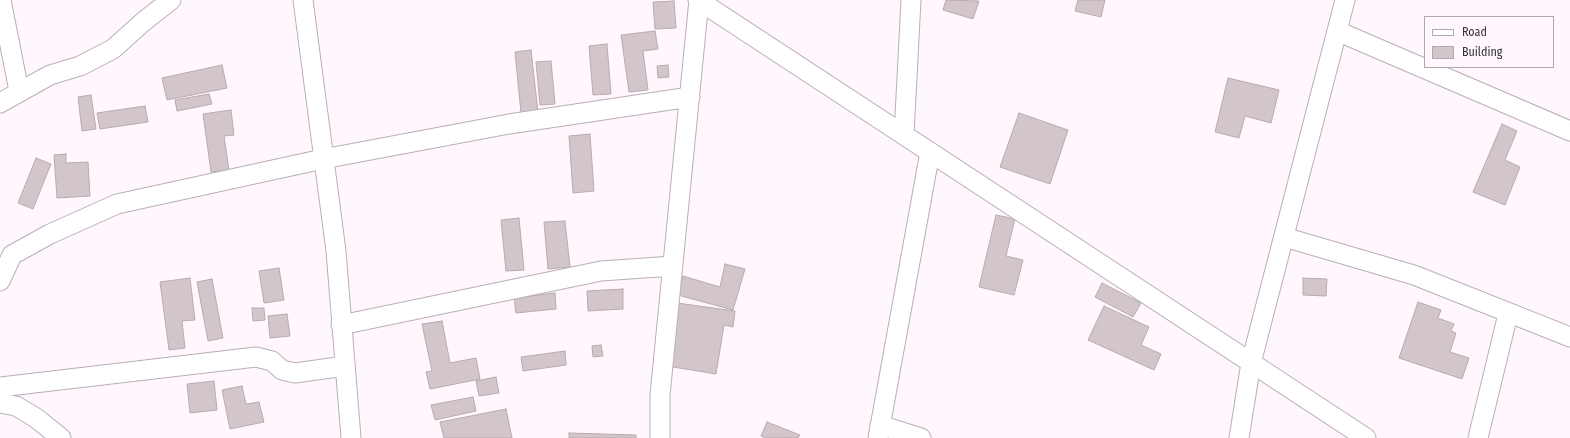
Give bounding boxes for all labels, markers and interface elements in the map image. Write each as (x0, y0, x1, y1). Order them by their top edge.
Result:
legend (1424, 16, 1554, 68)
text: Road (1462, 25, 1487, 39)
text: Building (1462, 45, 1502, 59)

